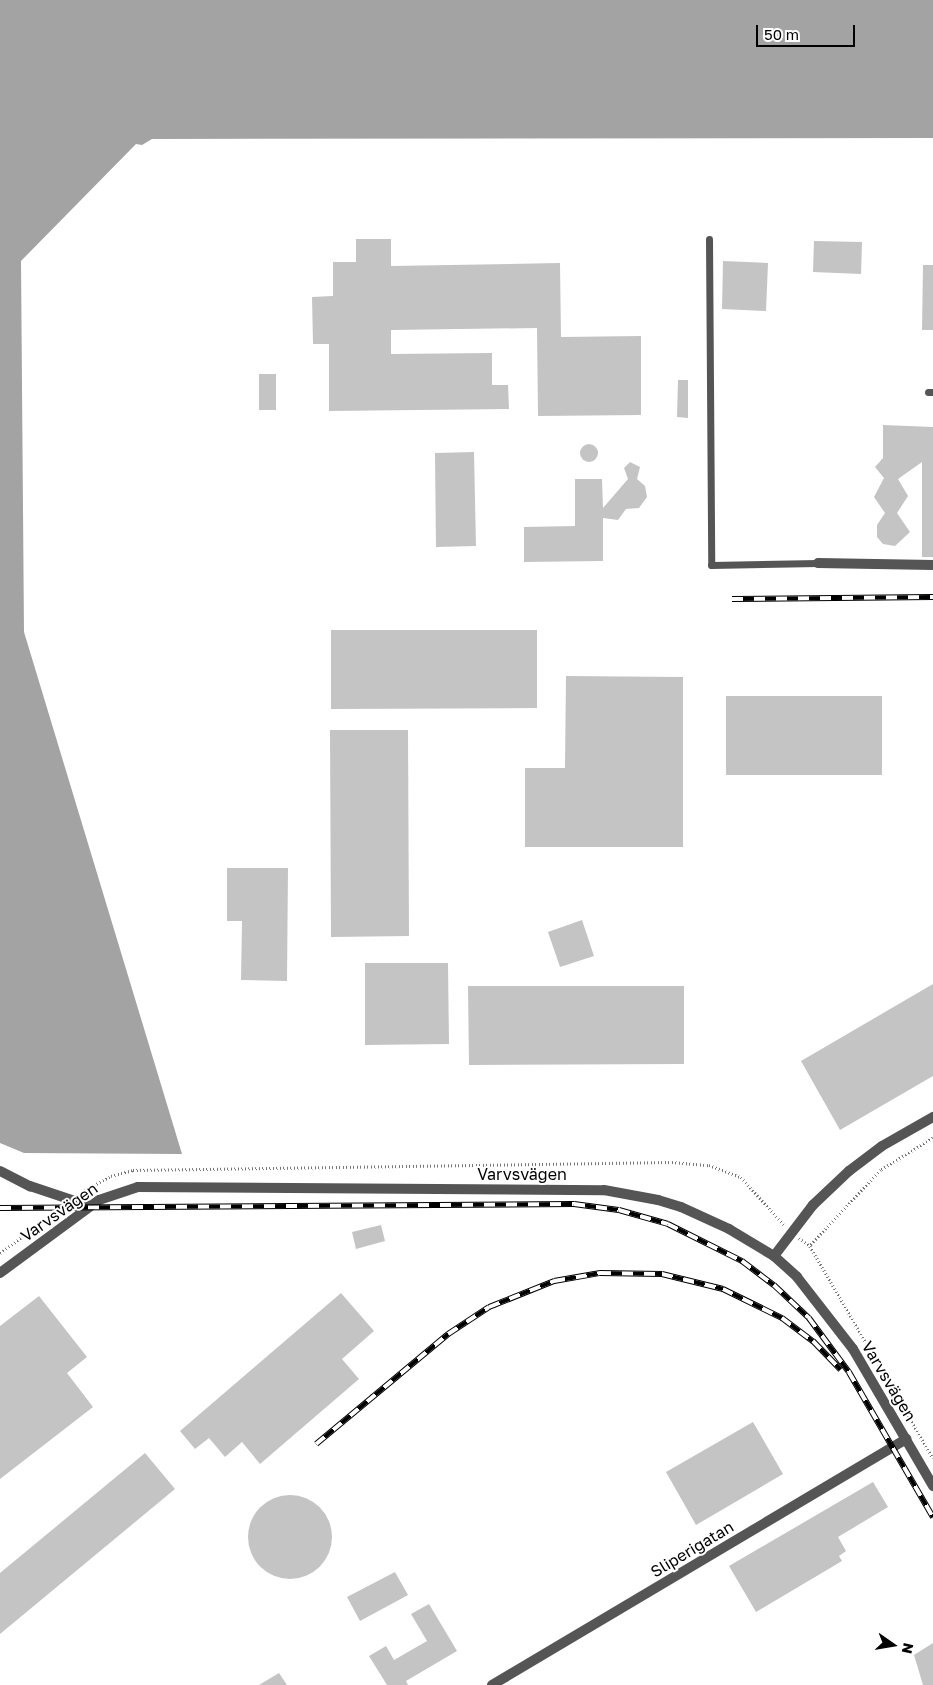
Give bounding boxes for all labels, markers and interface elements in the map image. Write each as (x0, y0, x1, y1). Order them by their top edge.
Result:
scale bar (758, 15, 857, 47)
text: 50 m (764, 25, 799, 43)
street label: Varvsvägen (477, 1164, 567, 1184)
street label: Varvsvägen (17, 1178, 101, 1246)
street label: Varvsvägen (858, 1338, 920, 1424)
street label: Sliperigatan (647, 1517, 737, 1581)
north arrow (868, 1620, 918, 1670)
text: N (899, 1641, 918, 1656)

